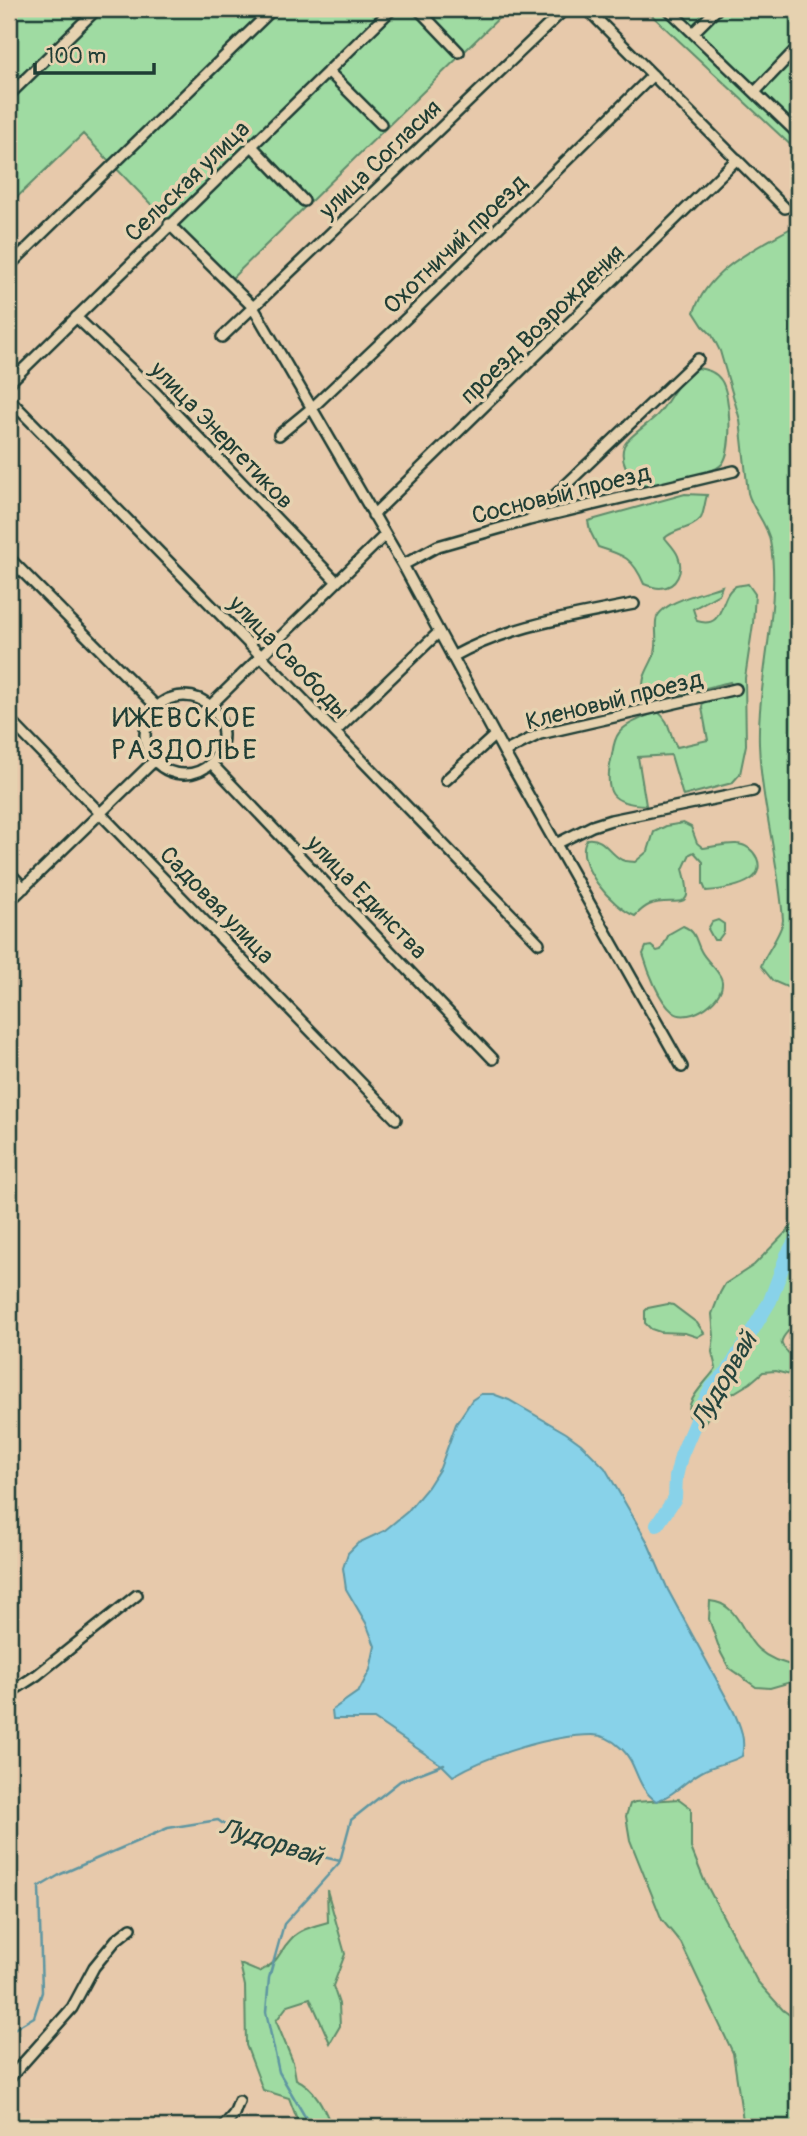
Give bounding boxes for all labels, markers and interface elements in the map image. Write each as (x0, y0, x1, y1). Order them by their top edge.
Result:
scale bar (35, 32, 154, 76)
text: 100 m (46, 43, 106, 70)
street label: улица Согласия (312, 94, 448, 226)
street label: Сельская улица (119, 115, 256, 248)
street label: Охотничий проезд (377, 168, 534, 320)
street label: проезд Возрождения (454, 238, 631, 410)
street label: улица Энергетиков (143, 355, 300, 515)
street label: Сосновый проезд (469, 458, 654, 531)
street label: улица Свободы (222, 589, 355, 725)
street label: Кленовый проезд (523, 664, 706, 736)
district label: ИЖЕВСКОЕ РАЗДОЛЬЕ (111, 701, 259, 768)
street label: улица Единства (300, 829, 433, 965)
street label: Садовая улица (153, 840, 280, 970)
water label: Лудорвай (684, 1324, 765, 1434)
water label: Лудорвай (215, 1811, 328, 1873)

